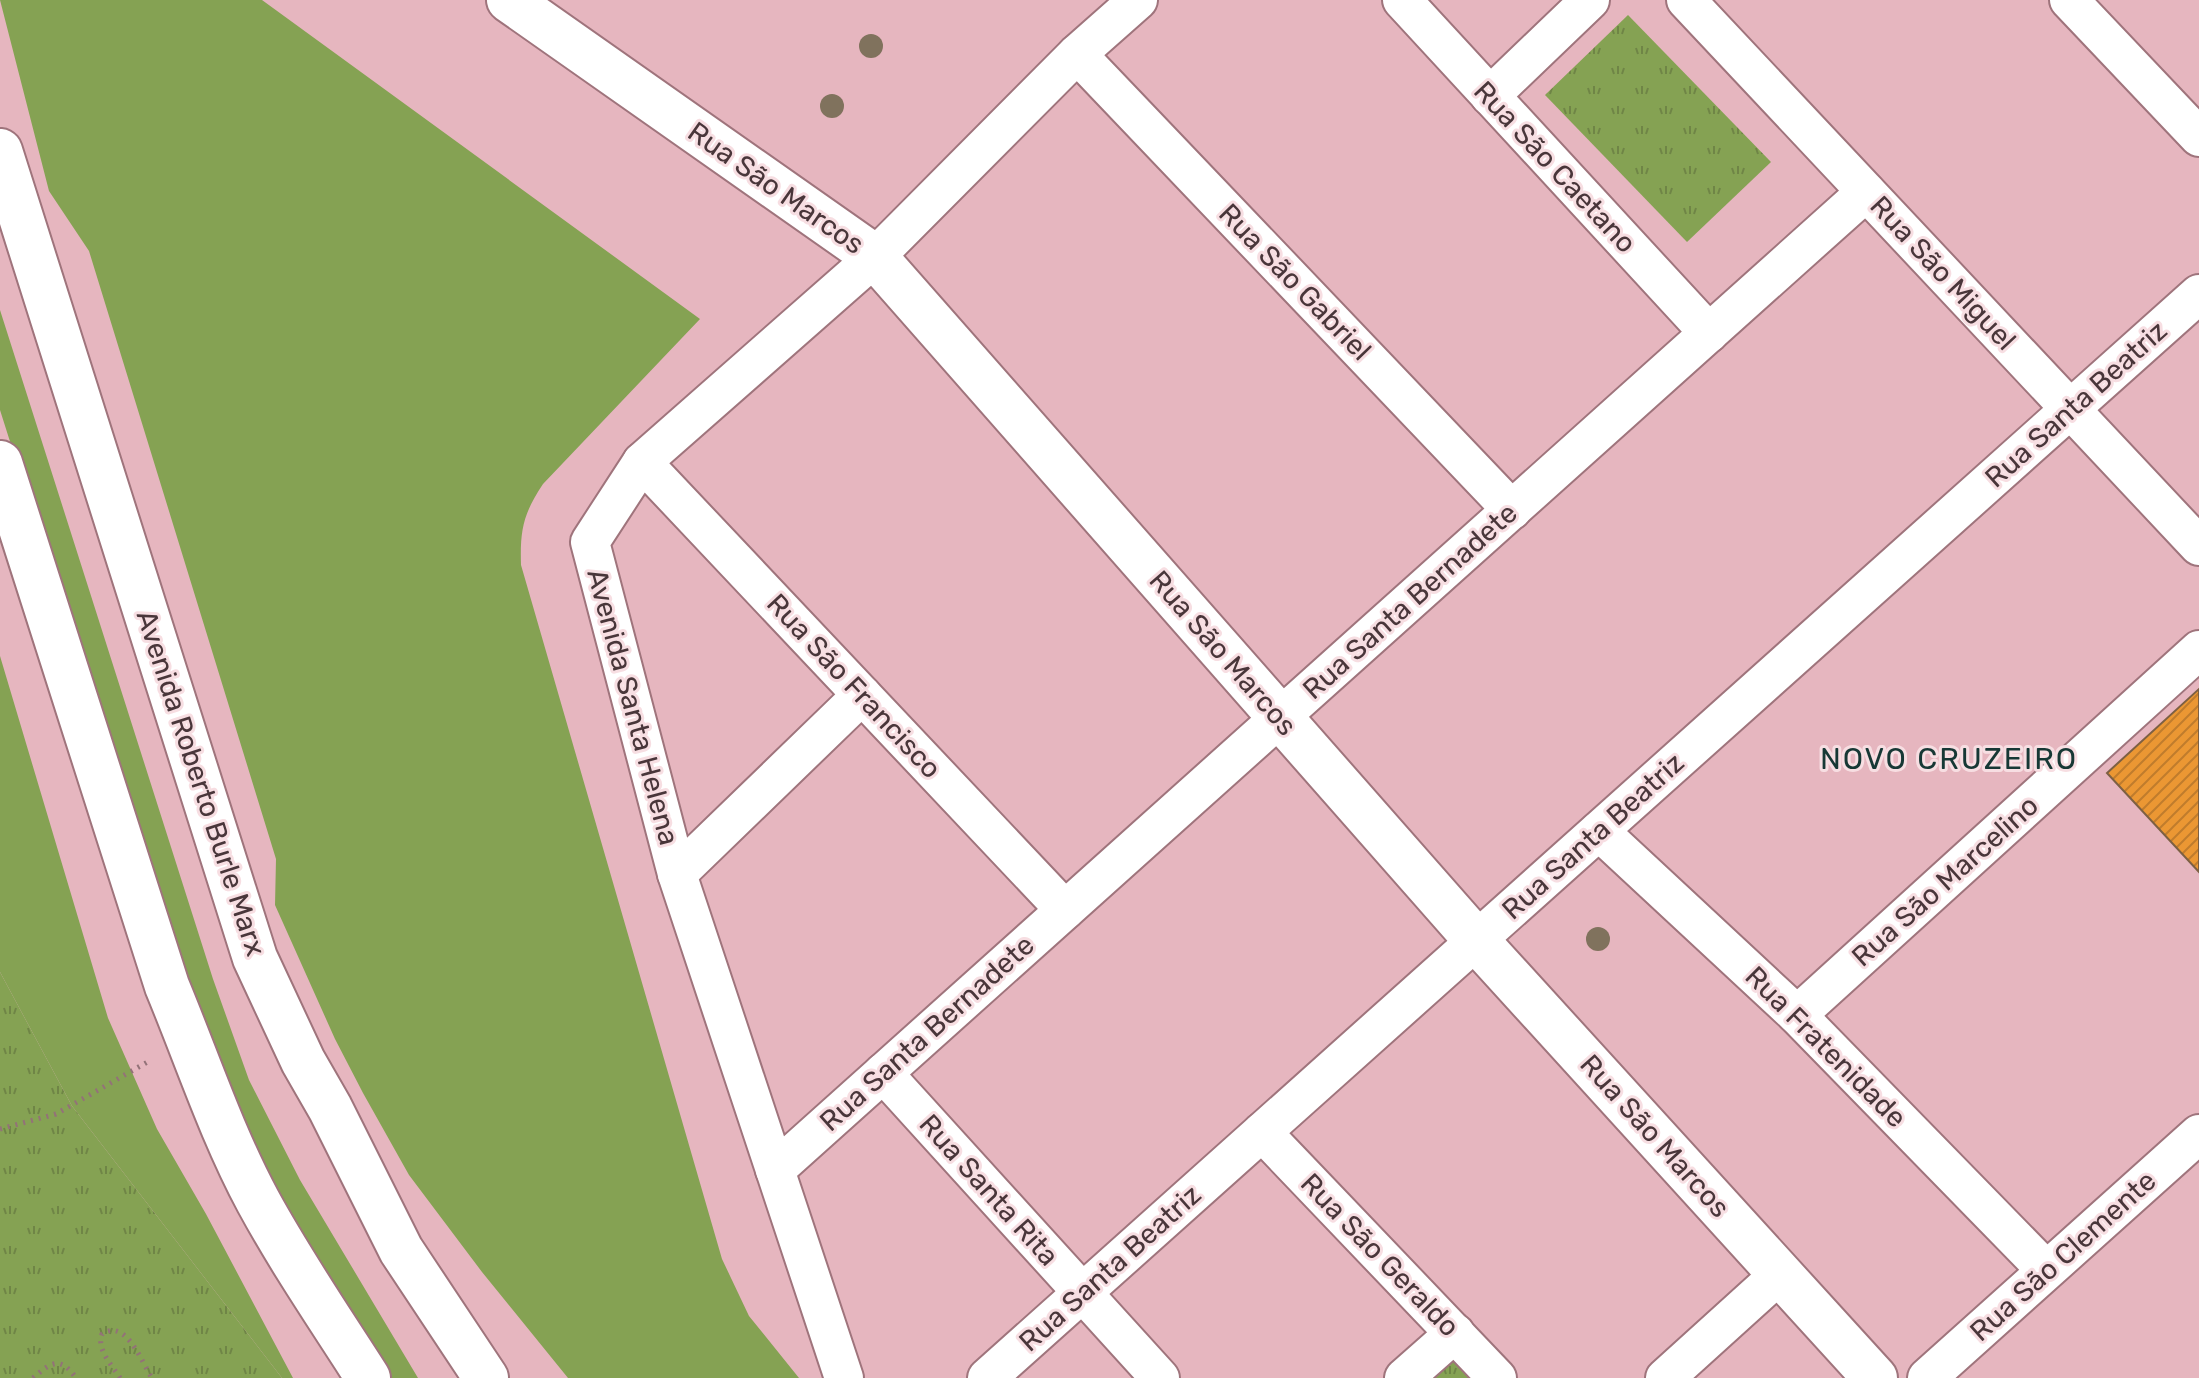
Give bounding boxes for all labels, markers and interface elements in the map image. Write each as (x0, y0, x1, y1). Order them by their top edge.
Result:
street label: Rua São Caetano (1467, 74, 1643, 260)
street label: Rua São Marcos (682, 115, 870, 261)
street label: Rua São Miguel (1863, 189, 2023, 357)
street label: Rua São Gabriel (1212, 197, 1378, 367)
street label: Rua Santa Beatriz (1978, 314, 2174, 494)
street label: Rua Santa Bernadete (1296, 496, 1524, 706)
street label: Rua São Marcos (1143, 564, 1303, 742)
street label: Avenida Santa Helena (580, 565, 686, 849)
street label: Rua São Francisco (760, 587, 948, 785)
street label: Avenida Roberto Burle Marx (129, 606, 273, 960)
district label: NOVO CRUZEIRO (1820, 741, 2078, 777)
street label: Rua Santa Beatriz (1495, 746, 1691, 926)
street label: Rua São Marcelino (1845, 789, 2045, 973)
street label: Rua Santa Bernadete (813, 928, 1041, 1138)
street label: Rua Fratenidade (1739, 960, 1913, 1134)
street label: Rua São Marcos (1573, 1048, 1737, 1224)
street label: Rua Santa Rita (913, 1108, 1065, 1272)
street label: Rua São Clemente (1963, 1164, 2163, 1348)
street label: Rua São Geraldo (1294, 1167, 1466, 1343)
street label: Rua Santa Beatriz (1012, 1178, 1208, 1358)

